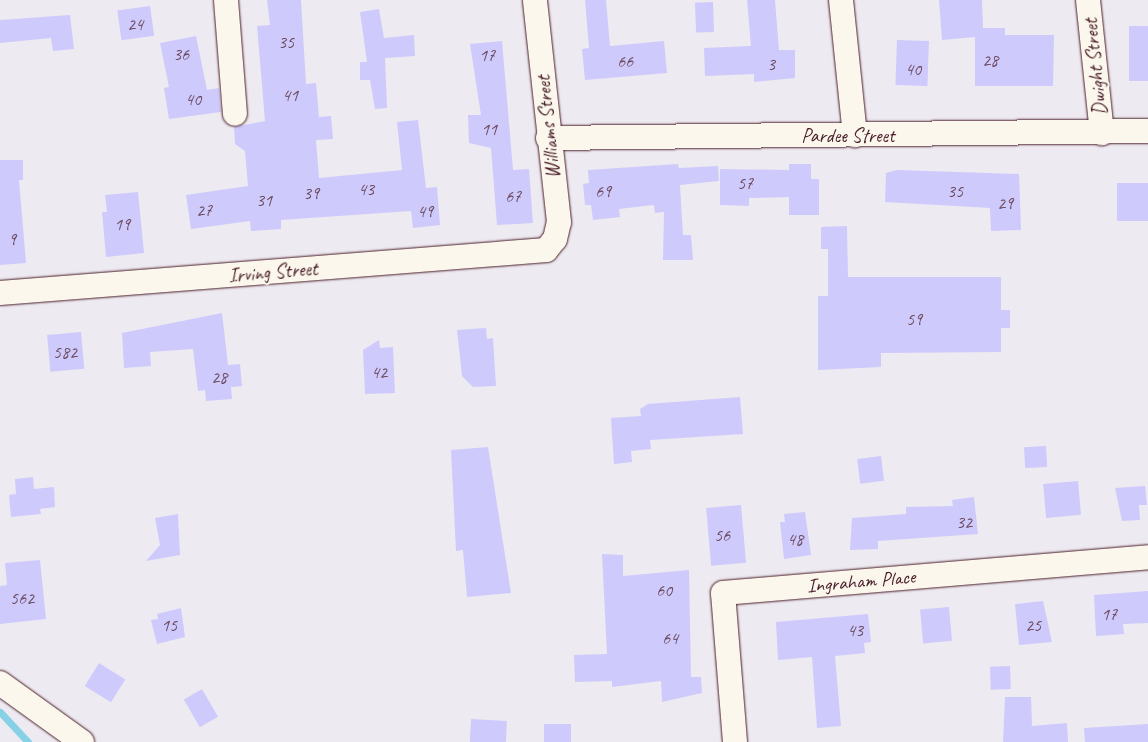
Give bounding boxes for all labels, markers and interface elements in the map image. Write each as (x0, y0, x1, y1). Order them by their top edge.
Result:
house number: 24 (127, 13, 143, 35)
street label: Dwight Street (1078, 17, 1112, 117)
house number: 35 (278, 31, 294, 53)
house number: 36 (173, 43, 189, 65)
house number: 17 (479, 44, 495, 66)
house number: 28 (982, 49, 998, 71)
house number: 66 (617, 50, 633, 72)
house number: 3 (767, 53, 775, 75)
house number: 40 (905, 58, 921, 80)
street label: Williams Street (531, 74, 565, 180)
house number: 41 (282, 84, 298, 106)
house number: 40 (185, 88, 201, 110)
house number: 11 (481, 118, 497, 140)
street label: Pardee Street (801, 123, 895, 147)
house number: 57 (737, 172, 753, 194)
house number: 43 (358, 178, 374, 200)
house number: 69 (595, 180, 611, 202)
house number: 35 (947, 180, 963, 202)
house number: 39 (303, 182, 319, 204)
house number: 67 (505, 185, 521, 207)
house number: 31 (256, 189, 272, 211)
house number: 29 (997, 192, 1013, 214)
house number: 27 (196, 199, 212, 221)
house number: 49 (417, 200, 433, 222)
house number: 19 (114, 213, 130, 235)
house number: 9 (8, 228, 16, 250)
street label: Irving Street (227, 256, 319, 288)
house number: 59 (906, 308, 922, 330)
house number: 582 (53, 341, 77, 363)
house number: 42 (371, 361, 387, 383)
house number: 28 (211, 366, 227, 388)
house number: 32 (956, 511, 972, 533)
house number: 56 (714, 524, 730, 546)
house number: 48 (787, 528, 803, 550)
street label: Ingraham Place (805, 564, 917, 598)
house number: 60 (656, 579, 672, 601)
house number: 562 (10, 587, 34, 609)
house number: 17 (1101, 603, 1117, 625)
house number: 15 (161, 614, 177, 636)
house number: 25 (1025, 614, 1041, 636)
house number: 43 (847, 619, 863, 641)
house number: 64 (662, 627, 678, 649)

